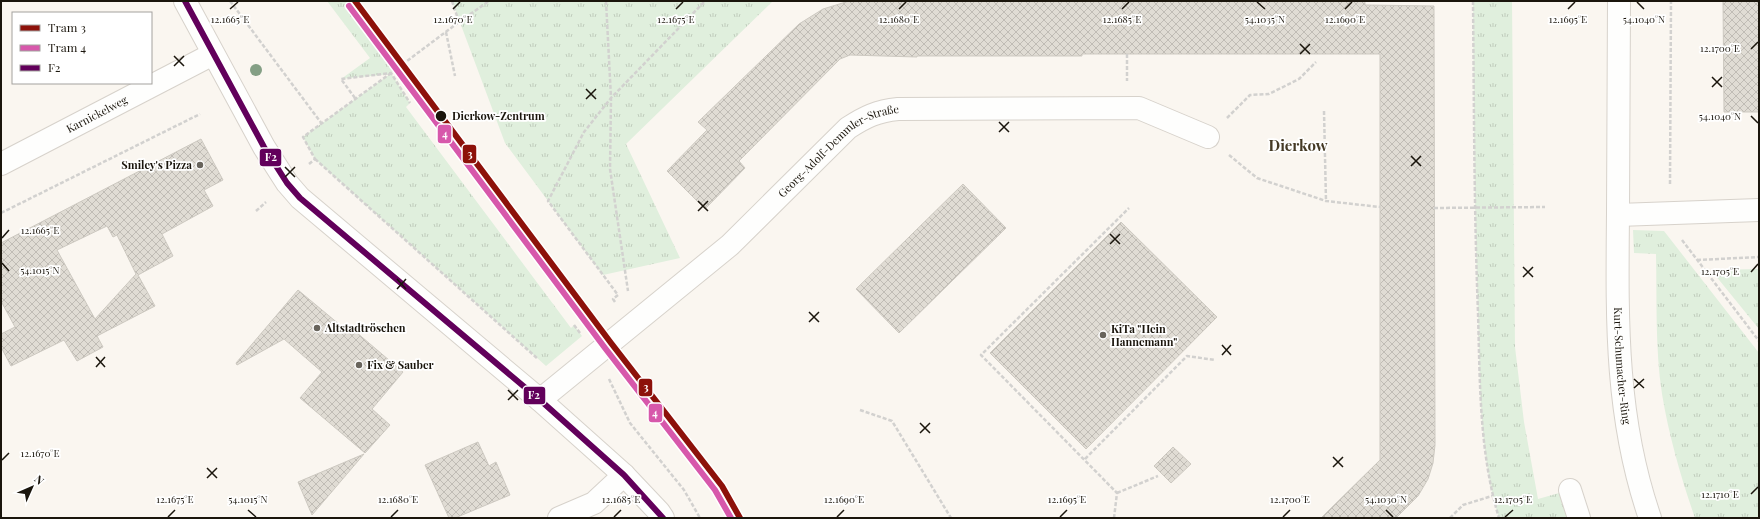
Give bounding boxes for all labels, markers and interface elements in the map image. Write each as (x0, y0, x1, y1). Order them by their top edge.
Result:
legend (12, 12, 152, 84)
text: 12.1665°E (211, 12, 249, 26)
text: 12.1670°E (433, 12, 473, 26)
text: 12.1675°E (657, 12, 695, 26)
text: 12.1680°E (879, 12, 919, 26)
text: 12.1685°E (1103, 12, 1141, 26)
text: 54.1035°N (1245, 12, 1285, 26)
text: 12.1690°E (1325, 12, 1365, 26)
text: 12.1695°E (1549, 12, 1587, 26)
text: 54.1040°N (1623, 12, 1665, 26)
text: Tram 3 (48, 19, 86, 35)
text: Tram 4 (48, 39, 86, 55)
text: 12.1700°E (1700, 41, 1740, 55)
text: F2 (48, 59, 61, 75)
street label: Karnickelweg (63, 92, 130, 136)
street label: Georg-Adolf-Demmler-Straße (774, 101, 900, 200)
place label: Dierkow-Zentrum (452, 108, 545, 123)
marker: Dierkow-Zentrum (434, 109, 448, 123)
text: 54.1040°N (1699, 109, 1741, 123)
line badge: 4 (437, 124, 452, 144)
text: 4 (442, 126, 448, 141)
district label: Dierkow (1269, 135, 1328, 155)
line badge: 3 (462, 144, 477, 164)
text: 3 (467, 146, 473, 161)
line badge: F2 (259, 148, 282, 167)
text: F2 (265, 149, 277, 164)
place label: Smiley's Pizza (121, 157, 192, 172)
marker: Smiley's Pizza (195, 160, 205, 170)
text: 12.1665°E (21, 223, 59, 237)
text: 54.1015°N (20, 263, 60, 277)
text: 12.1705°E (1701, 264, 1739, 278)
street label: Kurt-Schumacher-Ring (1611, 307, 1635, 426)
place label: Altstadtröschen (324, 320, 406, 335)
place label: KiTa "Hein Hannemann" (1111, 321, 1177, 349)
marker: Altstadtröschen (312, 323, 322, 333)
marker: KiTa "Hein Hannemann" (1098, 330, 1108, 340)
place label: Fix & Sauber (367, 357, 434, 372)
marker: Fix & Sauber (354, 360, 364, 370)
line badge: 3 (638, 378, 653, 397)
text: 3 (643, 379, 649, 394)
line badge: F2 (523, 386, 546, 405)
text: F2 (528, 387, 540, 402)
line badge: 4 (648, 403, 663, 423)
text: 4 (652, 405, 658, 420)
text: 12.1670°E (20, 446, 60, 460)
north arrow (12, 467, 52, 507)
text: N (31, 471, 48, 488)
text: 12.1710°E (1701, 487, 1739, 501)
text: 12.1675°E (156, 492, 194, 506)
text: 54.1015°N (228, 492, 268, 506)
text: 12.1680°E (378, 492, 418, 506)
text: 12.1685°E (602, 492, 640, 506)
text: 12.1690°E (824, 492, 864, 506)
text: 12.1695°E (1048, 492, 1086, 506)
text: 12.1700°E (1270, 492, 1310, 506)
text: 54.1030°N (1365, 492, 1407, 506)
text: 12.1705°E (1494, 492, 1532, 506)

